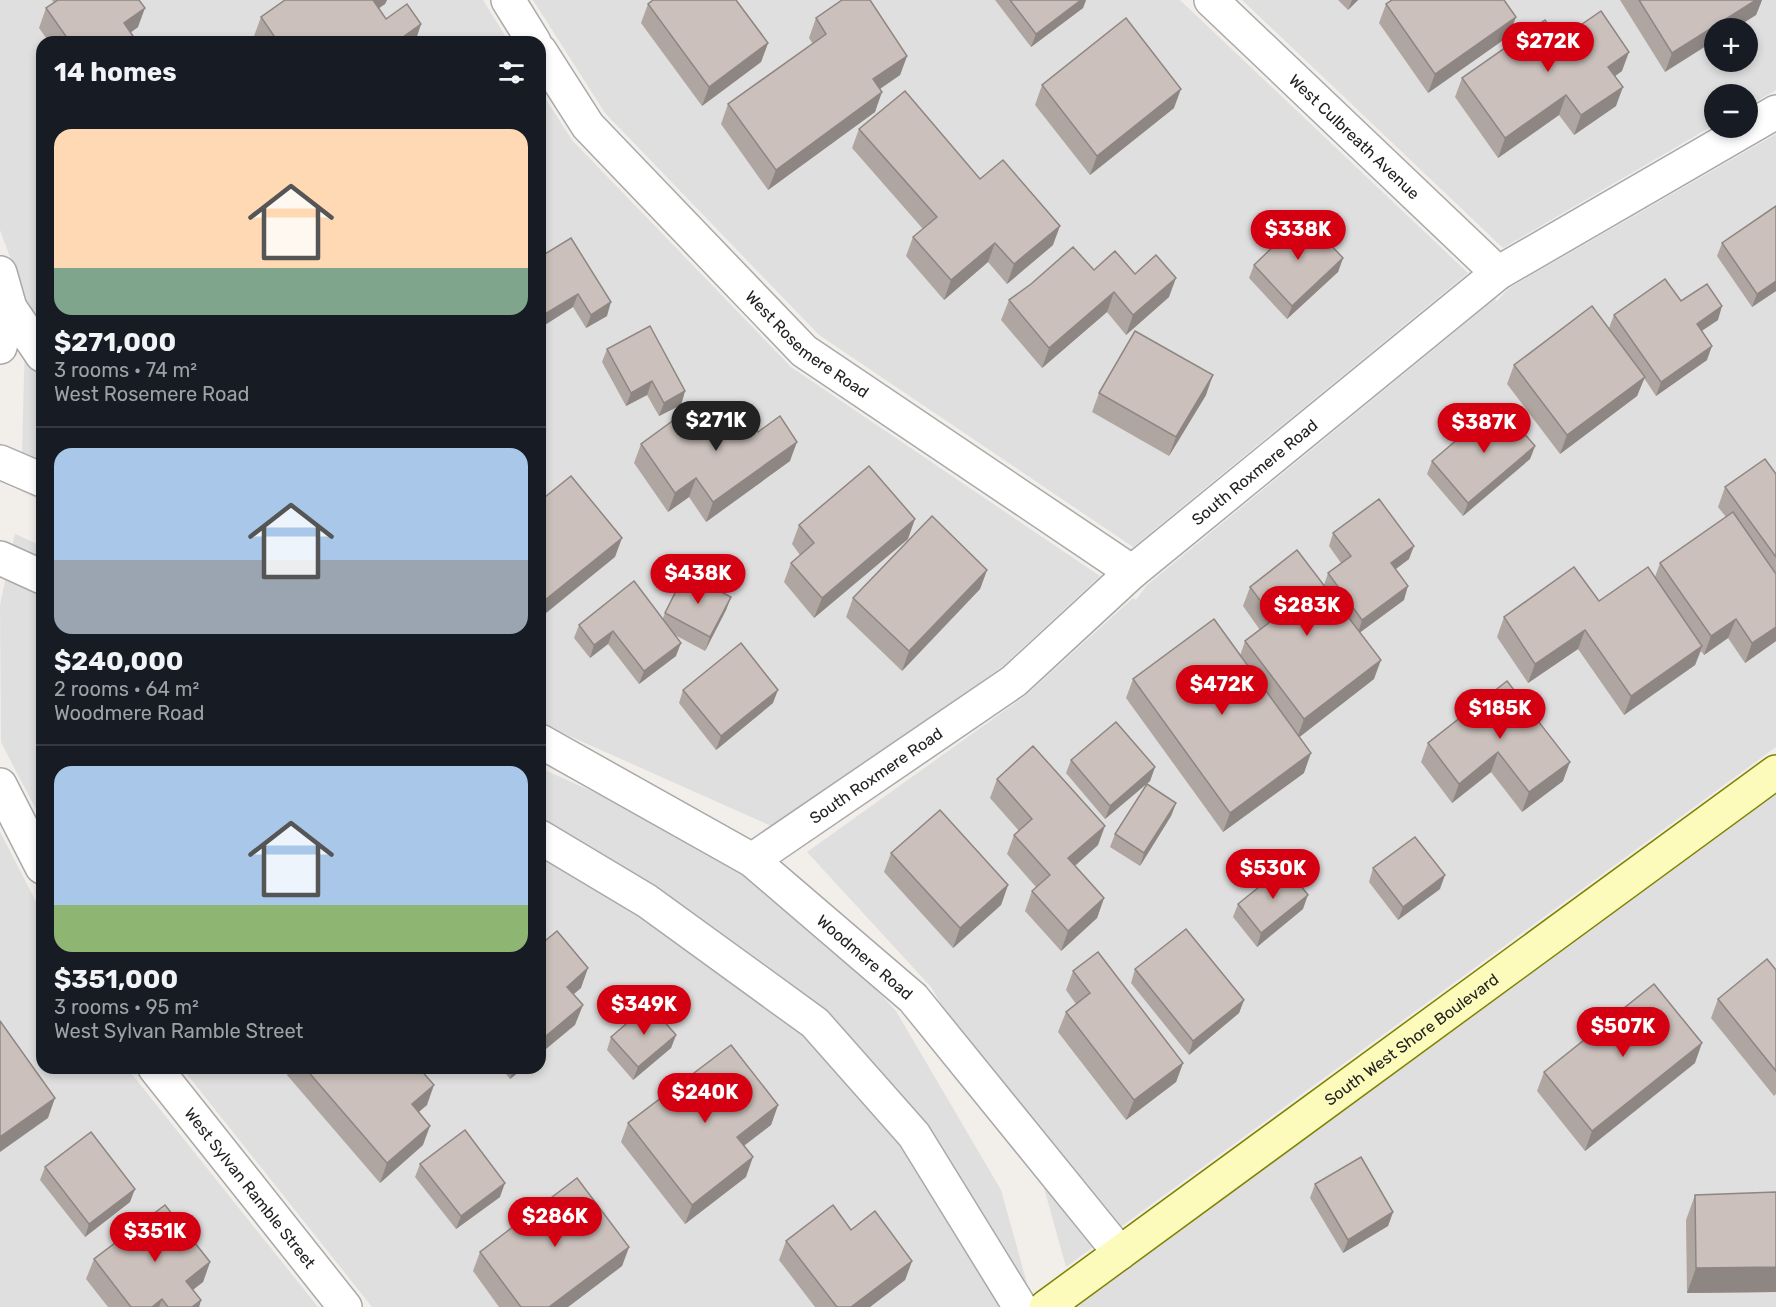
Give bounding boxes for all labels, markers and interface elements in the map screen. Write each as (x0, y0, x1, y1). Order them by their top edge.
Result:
map controls (1704, 18, 1758, 138)
button: + (1704, 18, 1758, 72)
pin: $272K (1506, 22, 1590, 73)
text: $272K (1516, 29, 1580, 53)
icon: filters (495, 56, 528, 89)
text: 14 homes (54, 57, 177, 88)
street label: West Culbreath Avenue (1285, 70, 1423, 203)
button: − (1704, 84, 1758, 138)
icon: home (237, 168, 345, 276)
pin: $338K (1256, 210, 1340, 261)
text: $338K (1265, 217, 1331, 241)
street label: West Rosemere Road (741, 287, 872, 402)
text: $271,000 (54, 327, 176, 358)
text: 3 rooms · 74 m² (54, 358, 197, 382)
text: West Rosemere Road (54, 382, 249, 406)
pin: $271K (674, 401, 758, 452)
pin: $387K (1442, 403, 1526, 454)
text: $271K (685, 408, 747, 432)
text: $387K (1452, 410, 1516, 434)
street label: South Roxmere Road (1188, 415, 1321, 529)
icon: home (237, 487, 345, 595)
pin: $438K (656, 554, 740, 605)
text: $438K (665, 561, 732, 585)
pin: $283K (1265, 586, 1349, 637)
text: $283K (1274, 593, 1340, 617)
text: $240,000 (54, 646, 184, 677)
pin: $472K (1180, 665, 1264, 716)
text: $472K (1190, 672, 1254, 696)
text: 2 rooms · 64 m² (54, 677, 199, 701)
pin: $185K (1458, 689, 1542, 740)
text: $185K (1468, 696, 1532, 720)
text: Woodmere Road (54, 701, 204, 725)
street label: South Roxmere Road (806, 724, 946, 828)
icon: home (237, 805, 345, 913)
pin: $530K (1231, 849, 1315, 900)
text: $530K (1240, 856, 1306, 880)
street label: Woodmere Road (813, 911, 917, 1004)
text: $351,000 (54, 964, 178, 995)
street label: South West Shore Boulevard (1321, 970, 1502, 1110)
pin: $349K (602, 985, 686, 1036)
text: $349K (611, 992, 677, 1016)
text: 3 rooms · 95 m² (54, 995, 199, 1019)
pin: $507K (1581, 1007, 1665, 1058)
text: $507K (1591, 1014, 1655, 1038)
text: West Sylvan Ramble Street (54, 1019, 303, 1043)
pin: $240K (663, 1073, 747, 1124)
text: $240K (672, 1080, 738, 1104)
street label: West Sylvan Ramble Street (180, 1104, 319, 1272)
pin: $286K (513, 1197, 597, 1248)
text: $286K (522, 1204, 588, 1228)
pin: $351K (113, 1212, 197, 1263)
text: $351K (124, 1219, 186, 1243)

